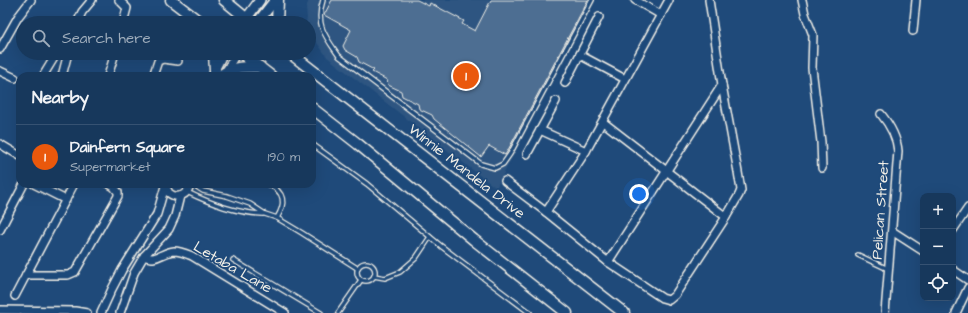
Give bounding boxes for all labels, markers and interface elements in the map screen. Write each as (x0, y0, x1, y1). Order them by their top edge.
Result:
search box (16, 16, 316, 60)
icon: search (30, 27, 52, 49)
text: Search here (62, 28, 151, 49)
pin: 1 (453, 61, 479, 91)
text: Nearby (32, 86, 89, 110)
street label: Winnie Mandela Drive (404, 119, 530, 224)
text: Dainfern Square (70, 137, 185, 158)
text: 1 (44, 148, 46, 166)
text: 190 m (267, 148, 300, 166)
text: Supermarket (70, 158, 151, 176)
street label: Pelican Street (867, 160, 894, 260)
your location (629, 184, 649, 204)
map controls (920, 193, 956, 301)
button: + (920, 193, 956, 229)
button: − (920, 229, 956, 265)
street label: Letaba Lane (189, 236, 276, 298)
button: locate (920, 265, 956, 301)

